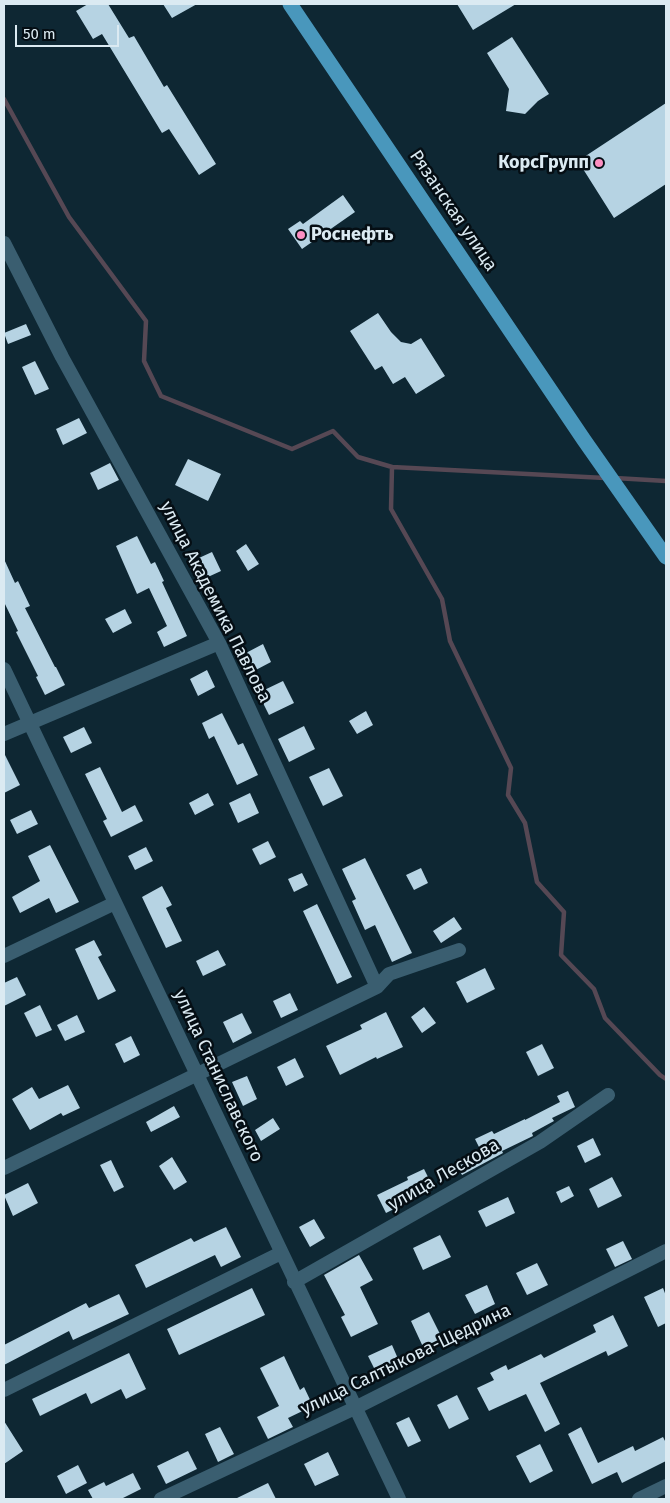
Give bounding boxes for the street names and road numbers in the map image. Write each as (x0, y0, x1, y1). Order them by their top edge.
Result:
street label: Рязанская улица (405, 146, 501, 276)
street label: улица Академика Павлова (155, 498, 275, 706)
street label: улица Станиславского (169, 986, 267, 1166)
street label: улица Лескова (385, 1134, 503, 1216)
street label: улица Салтыкова-Щедрина (297, 1300, 515, 1420)

